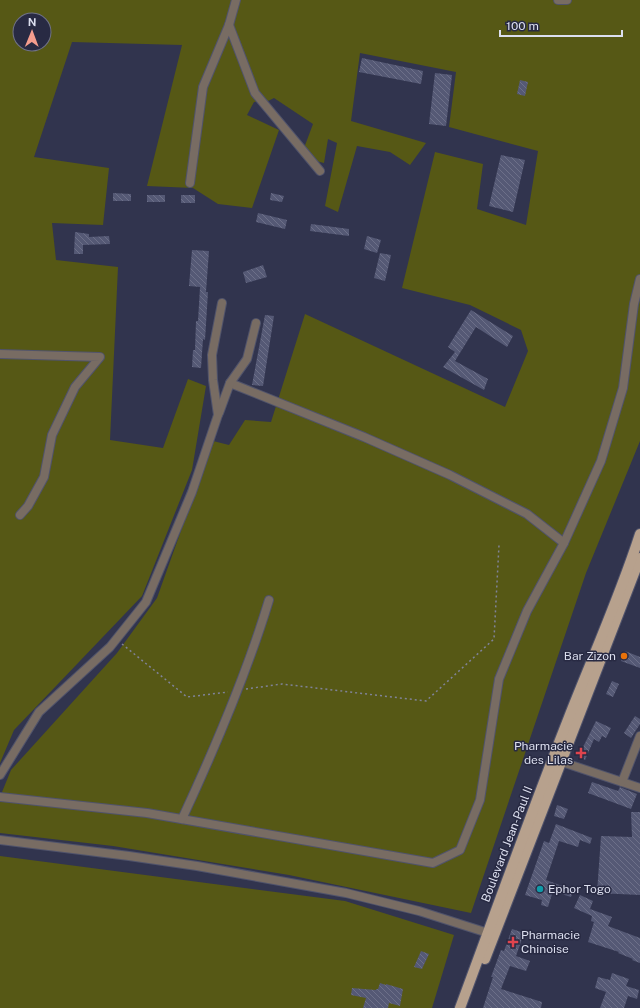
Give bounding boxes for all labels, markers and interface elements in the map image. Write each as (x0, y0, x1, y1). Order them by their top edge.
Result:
north arrow (12, 12, 52, 52)
scale bar (500, 12, 622, 38)
text: N (28, 16, 37, 28)
text: 100 m (506, 19, 539, 33)
place label: Bar Zizon (564, 649, 616, 663)
marker: Bar Zizon (619, 651, 629, 661)
place label: Pharmacie des Lilas (514, 739, 573, 767)
marker: Pharmacie des Lilas (576, 748, 586, 758)
street label: Boulevard Jean-Paul II (478, 784, 536, 904)
place label: Ephor Togo (548, 882, 611, 896)
marker: Ephor Togo (535, 884, 545, 894)
place label: Pharmacie Chinoise (521, 928, 580, 956)
marker: Pharmacie Chinoise (508, 937, 518, 947)

